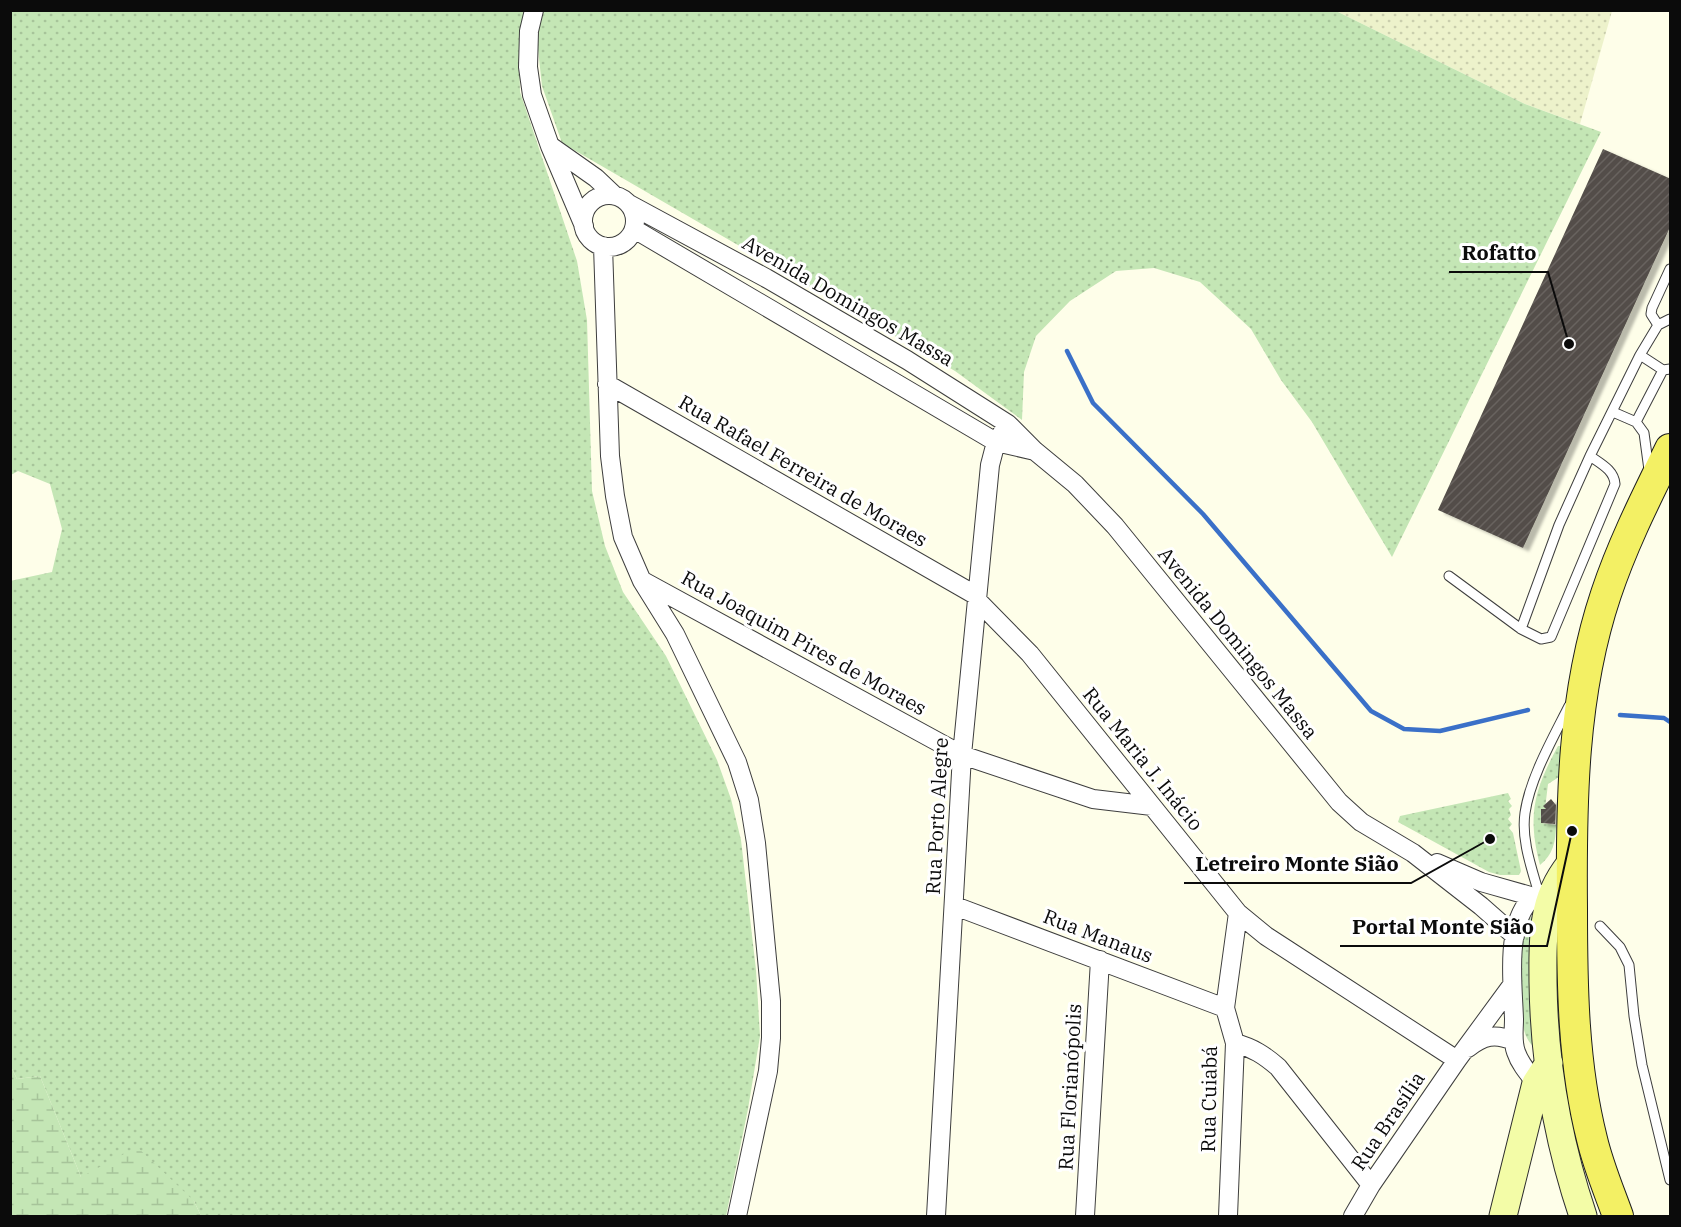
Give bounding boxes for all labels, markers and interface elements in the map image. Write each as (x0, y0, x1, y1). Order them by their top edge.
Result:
street label: Avenida Domingos Massa (738, 229, 959, 372)
callout: Rofatto (1449, 233, 1548, 272)
text: Rofatto (1462, 238, 1536, 266)
street label: Rua Rafael Ferreira de Moraes (674, 388, 932, 553)
street label: Avenida Domingos Massa (1152, 541, 1324, 744)
street label: Rua Joaquim Pires de Moraes (677, 564, 932, 721)
street label: Rua Maria J. Inácio (1077, 681, 1210, 836)
street label: Rua Porto Alegre (919, 737, 954, 895)
callout: Letreiro Monte Sião (1184, 844, 1411, 883)
text: Letreiro Monte Sião (1195, 849, 1399, 877)
street label: Rua Manaus (1039, 902, 1157, 969)
callout: Portal Monte Sião (1340, 907, 1547, 946)
text: Portal Monte Sião (1352, 912, 1534, 940)
street label: Rua Florianópolis (1052, 1003, 1087, 1171)
street label: Rua Cuiabá (1194, 1045, 1223, 1153)
street label: Rua Brasília (1345, 1066, 1431, 1175)

